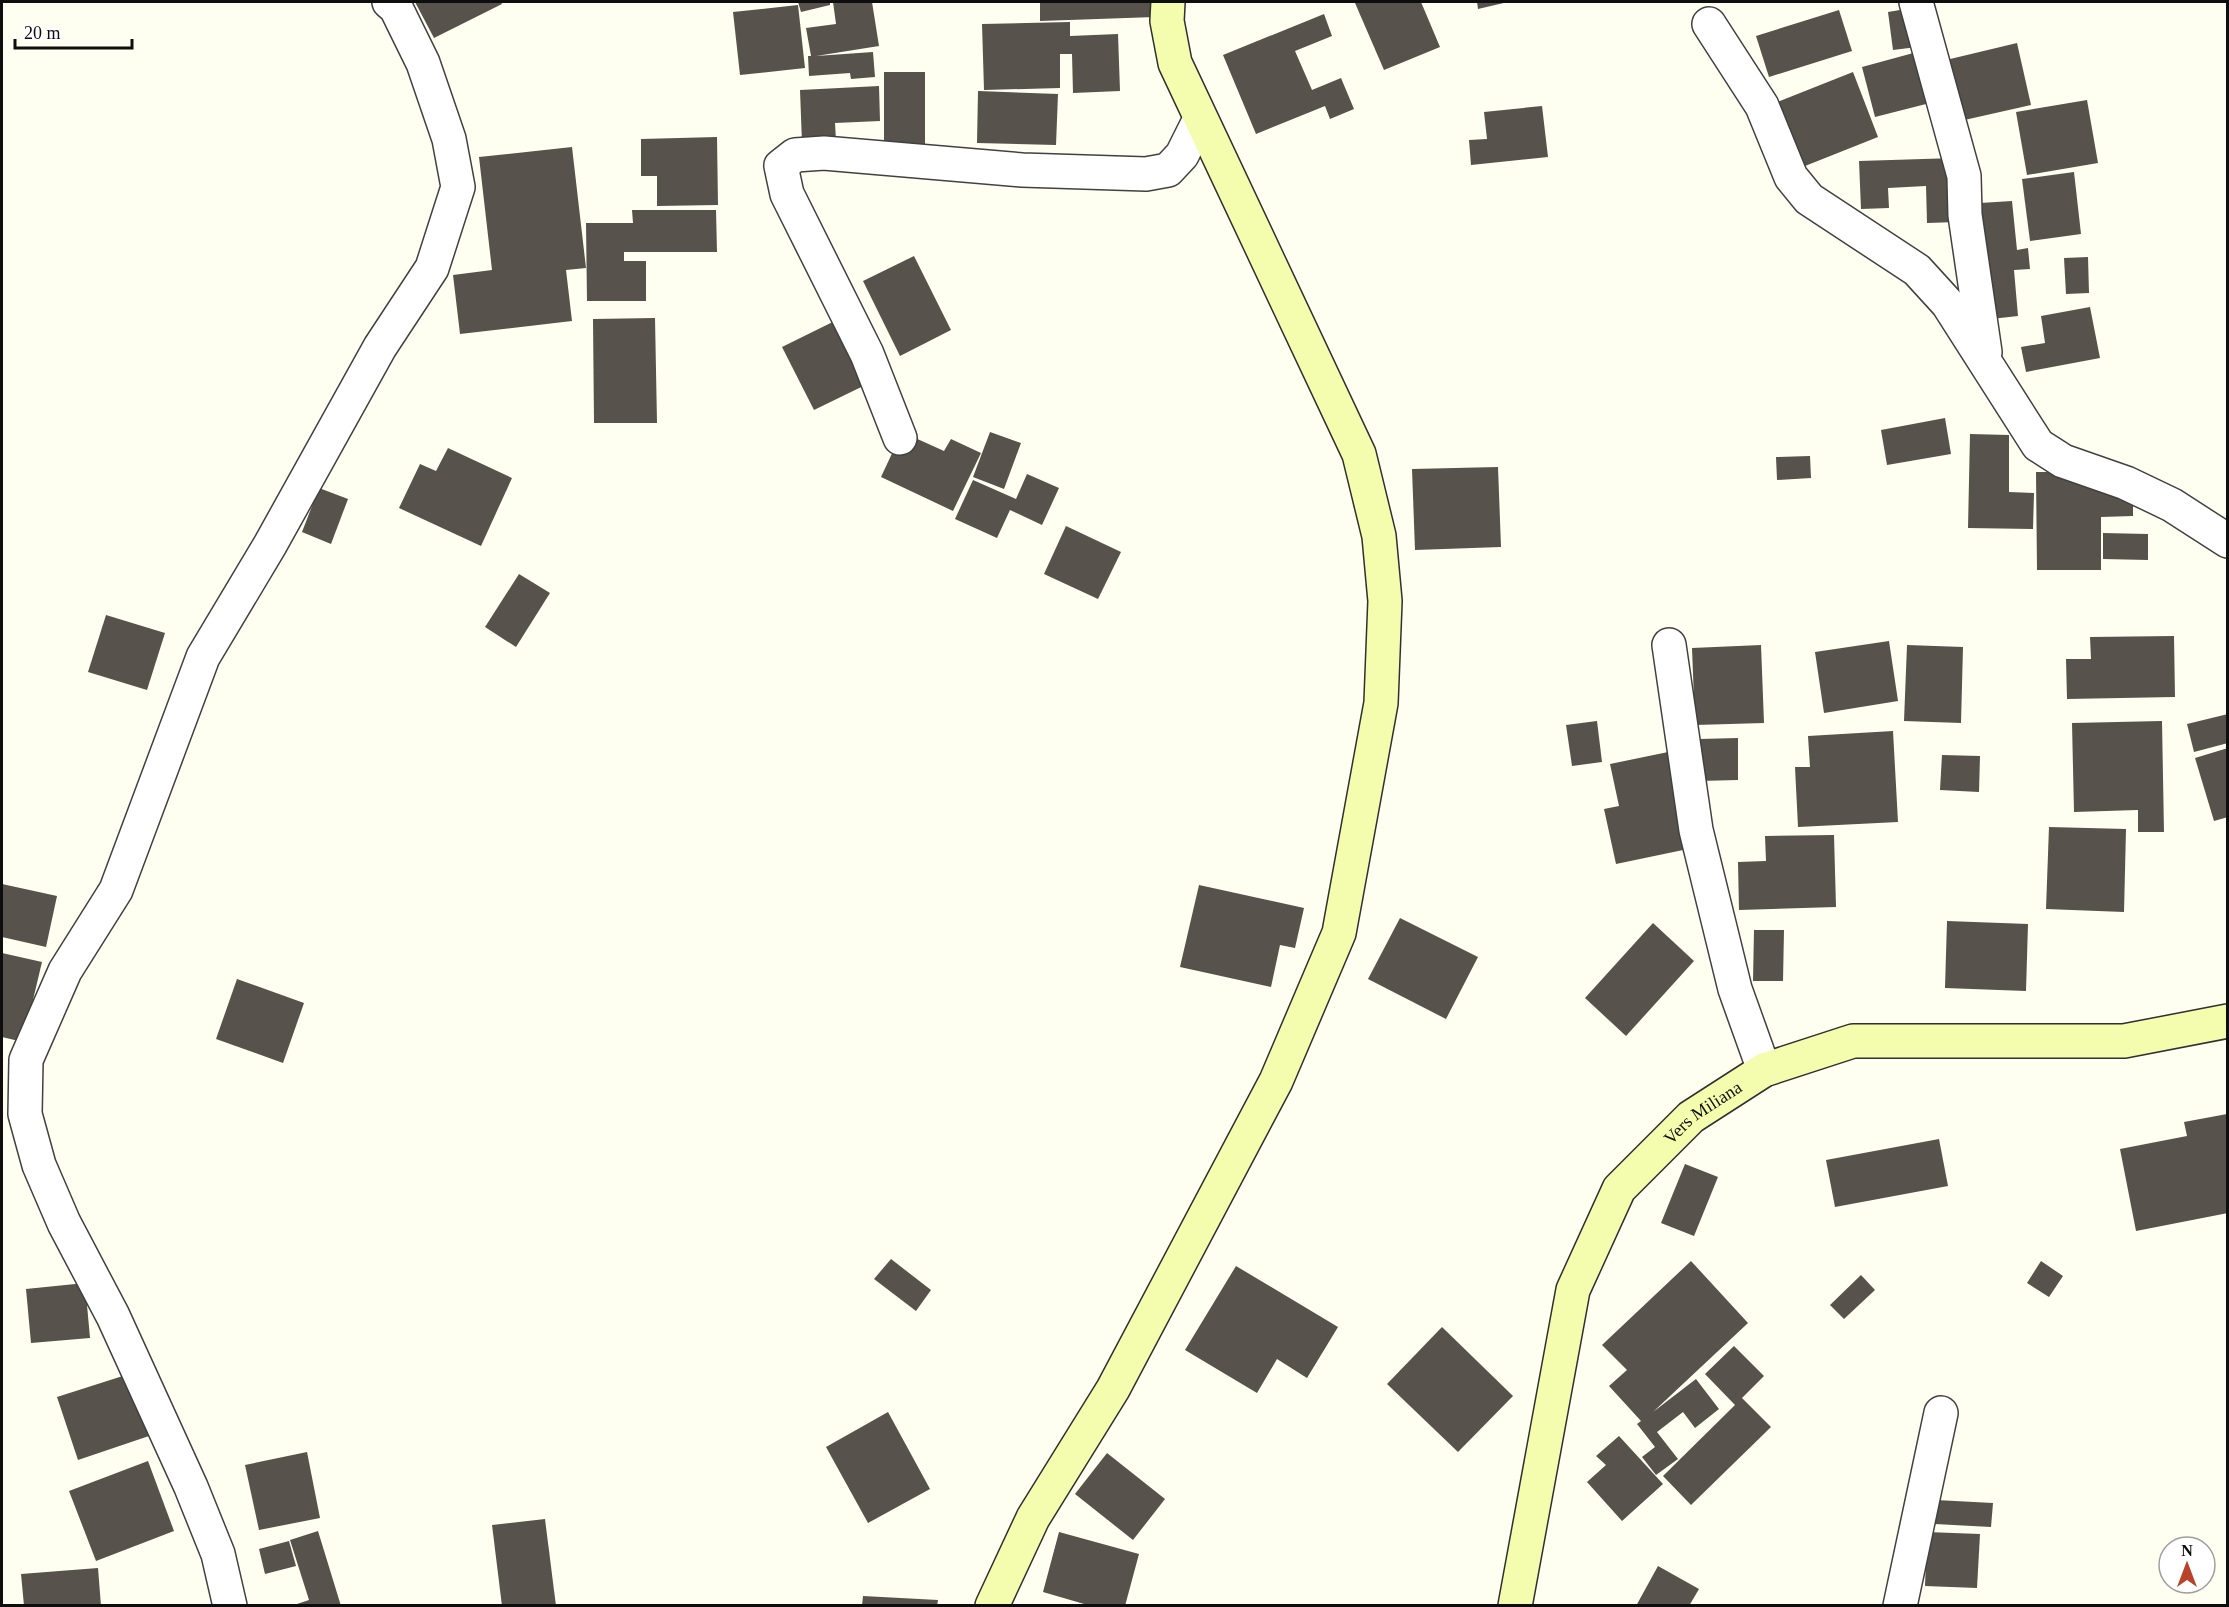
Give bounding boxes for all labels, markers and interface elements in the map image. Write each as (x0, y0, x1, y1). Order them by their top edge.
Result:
scale bar (15, 12, 132, 50)
text: 20 m (24, 23, 61, 43)
street label: Vers Miliana (1660, 1077, 1745, 1148)
north arrow (2157, 1535, 2217, 1595)
text: N (2181, 1542, 2193, 1559)

